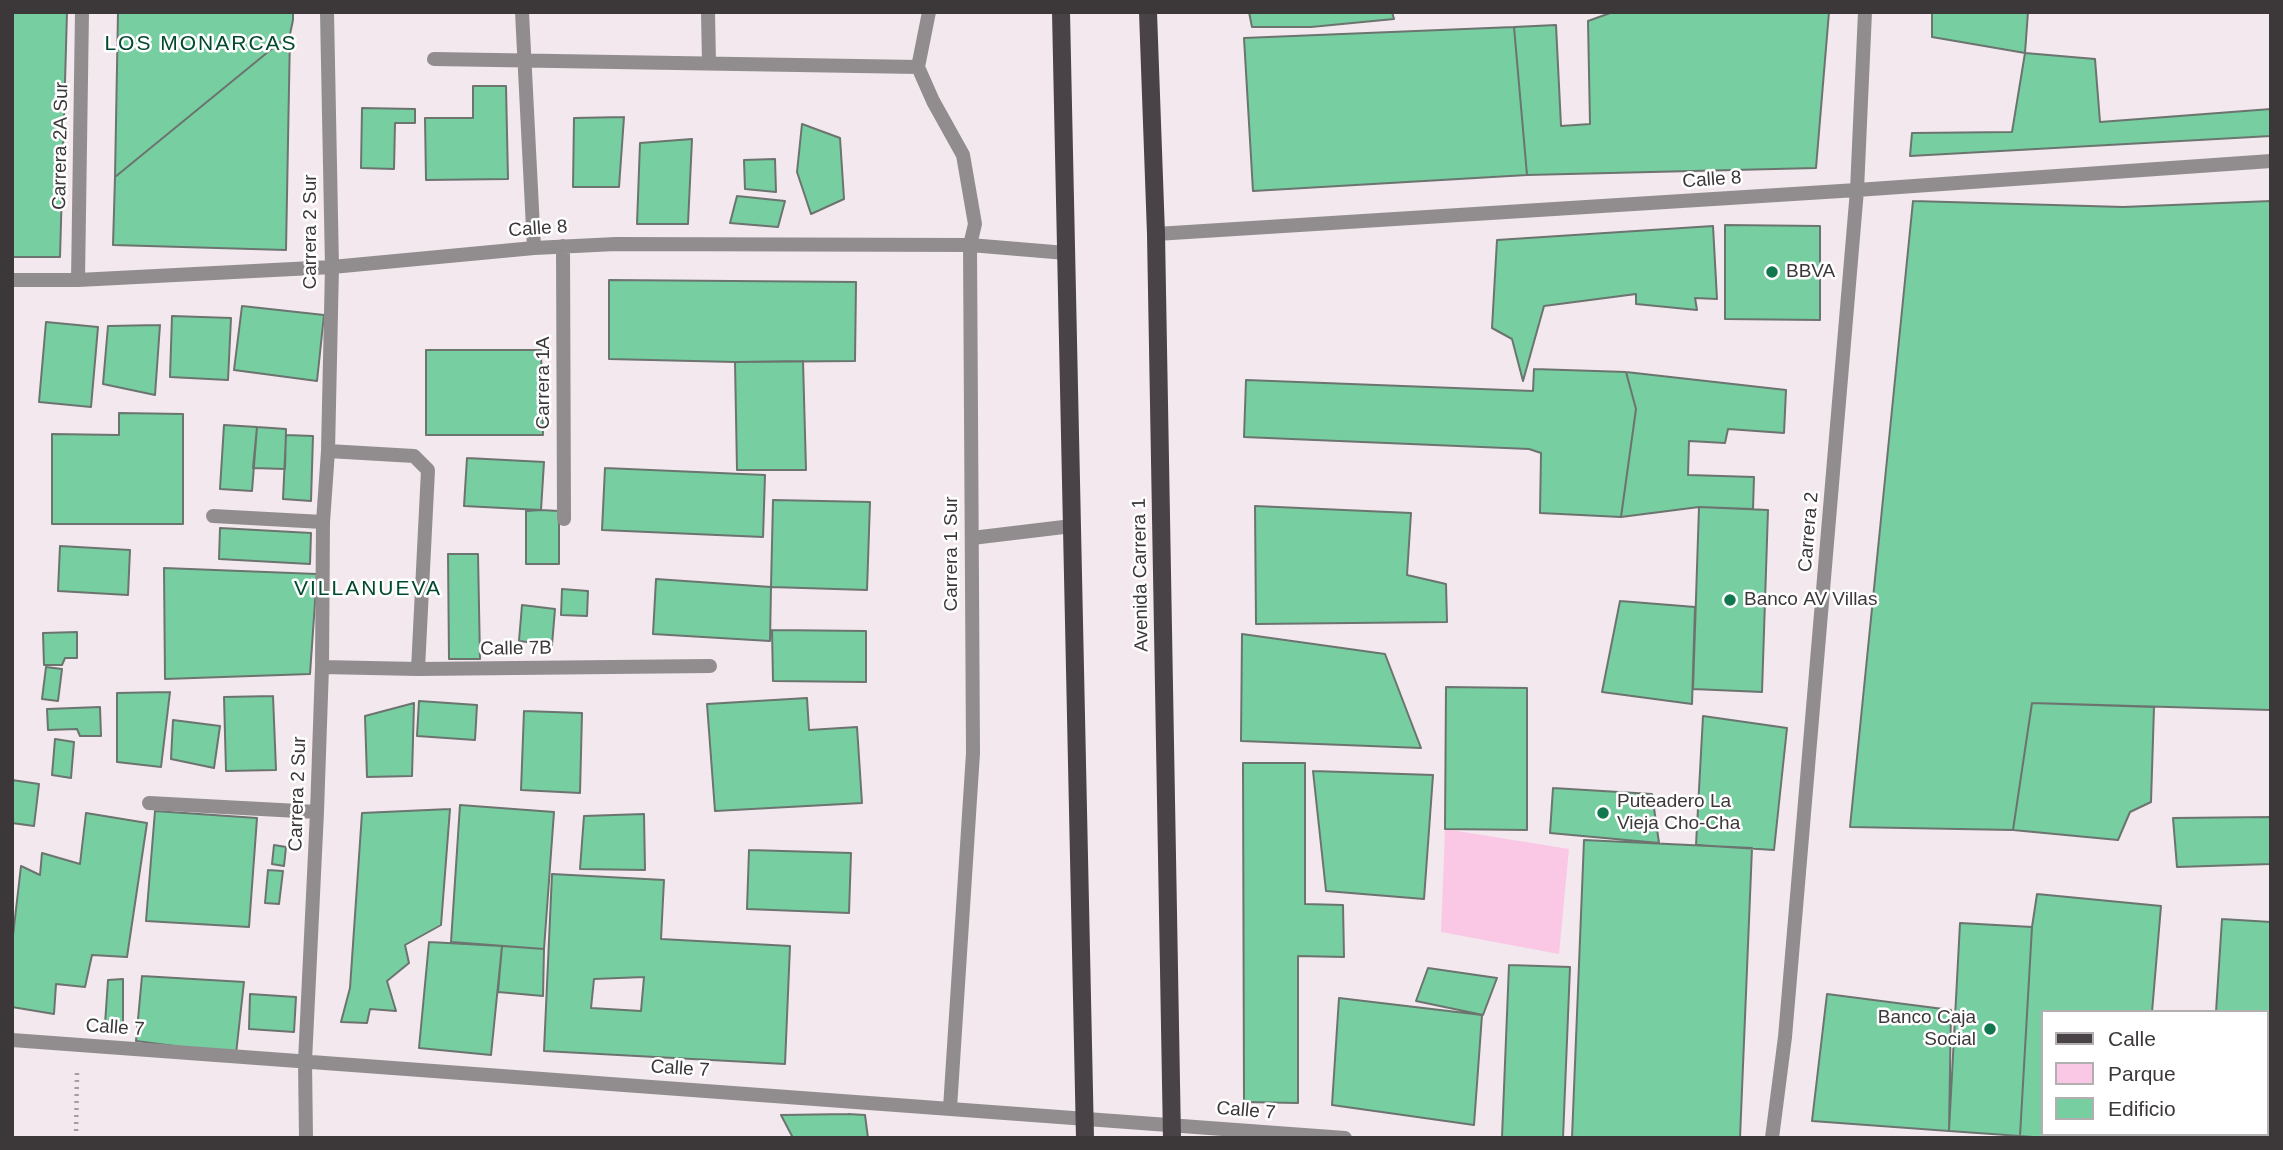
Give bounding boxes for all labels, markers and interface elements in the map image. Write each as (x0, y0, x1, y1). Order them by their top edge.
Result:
district label: LOS MONARCAS (106, 31, 296, 57)
street label: Carrera 2A Sur (48, 82, 74, 210)
street label: Calle 8 (1682, 167, 1742, 193)
street label: Carrera 2 Sur (300, 174, 322, 290)
street label: Calle 8 (508, 216, 568, 242)
place label: BBVA (1786, 261, 1835, 283)
marker: BBVA (1764, 264, 1780, 280)
street label: Carrera 1A (533, 337, 555, 429)
street label: Carrera 2 (1794, 491, 1824, 573)
street label: Carrera 1 Sur (941, 496, 963, 612)
street label: Avenida Carrera 1 (1128, 498, 1154, 652)
district label: VILLANUEVA (295, 576, 441, 602)
place label: Banco AV Villas (1744, 589, 1877, 611)
marker: Banco AV Villas (1722, 592, 1738, 608)
street label: Calle 7B (480, 637, 552, 661)
street label: Carrera 2 Sur (285, 736, 311, 852)
place label: Puteadero La Vieja Cho-Cha (1617, 791, 1740, 835)
marker: Puteadero La Vieja Cho-Cha (1595, 805, 1611, 821)
place label: Banco Caja Social (1878, 1007, 1976, 1051)
legend (2042, 1010, 2269, 1136)
street label: Calle 7 (85, 1015, 145, 1041)
marker: Banco Caja Social (1982, 1021, 1998, 1037)
text: Calle (2108, 1027, 2156, 1050)
street label: Calle 7 (650, 1056, 710, 1082)
text: Parque (2108, 1062, 2176, 1085)
street label: Calle 7 (1216, 1097, 1276, 1125)
text: Edificio (2108, 1097, 2176, 1120)

